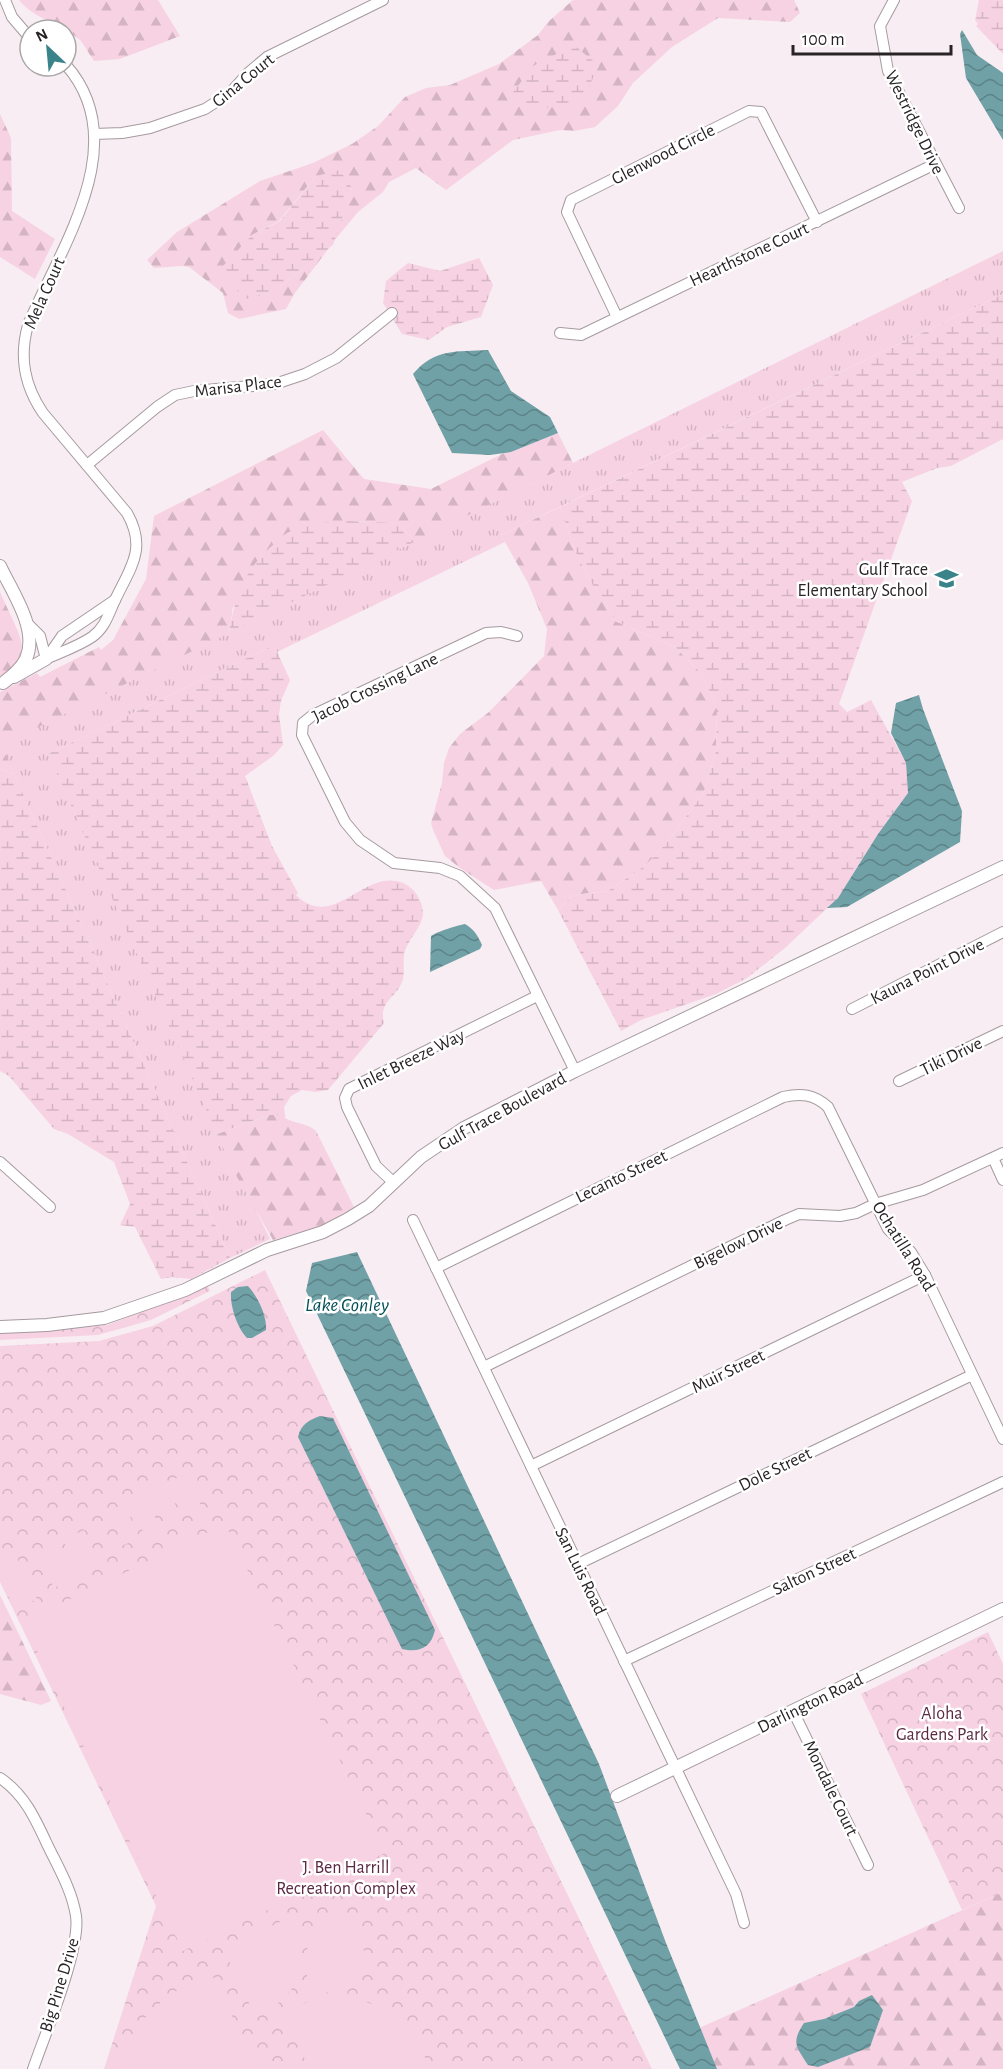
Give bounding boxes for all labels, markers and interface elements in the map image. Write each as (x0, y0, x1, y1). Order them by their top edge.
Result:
north arrow (18, 18, 78, 78)
scale bar (793, 18, 950, 56)
text: N (33, 26, 50, 45)
text: 100 m (802, 31, 845, 49)
street label: Gina Court (209, 50, 278, 111)
street label: Westridge Drive (881, 68, 947, 177)
street label: Glenwood Circle (609, 121, 718, 189)
street label: Hearthstone Court (687, 219, 812, 290)
street label: Mela Court (21, 255, 69, 332)
street label: Marisa Place (194, 373, 283, 401)
place label: Gulf Trace Elementary School (798, 561, 928, 600)
school or university icon: Gulf Trace Elementary School (933, 566, 959, 592)
street label: Jacob Crossing Lane (310, 650, 441, 726)
street label: Kauna Point Drive (868, 936, 987, 1008)
street label: Inlet Breeze Way (355, 1026, 468, 1094)
street label: Tiki Drive (918, 1034, 985, 1079)
street label: Gulf Trace Boulevard (436, 1069, 569, 1154)
street label: Lecanto Street (573, 1147, 670, 1207)
street label: Ochatilla Road (868, 1198, 938, 1295)
street label: Bigelow Drive (691, 1215, 786, 1273)
water label: Lake Conley (305, 1295, 390, 1315)
street label: Muir Street (689, 1346, 768, 1397)
street label: Dole Street (736, 1444, 815, 1495)
street label: San Luis Road (551, 1525, 609, 1618)
street label: Salton Street (770, 1545, 859, 1599)
street label: Darlington Road (755, 1671, 866, 1737)
park label: Aloha Gardens Park (896, 1705, 989, 1744)
street label: Mondale Court (799, 1738, 861, 1839)
park label: J. Ben Harrill Recreation Complex (276, 1859, 416, 1898)
street label: Big Pine Drive (37, 1936, 83, 2035)

